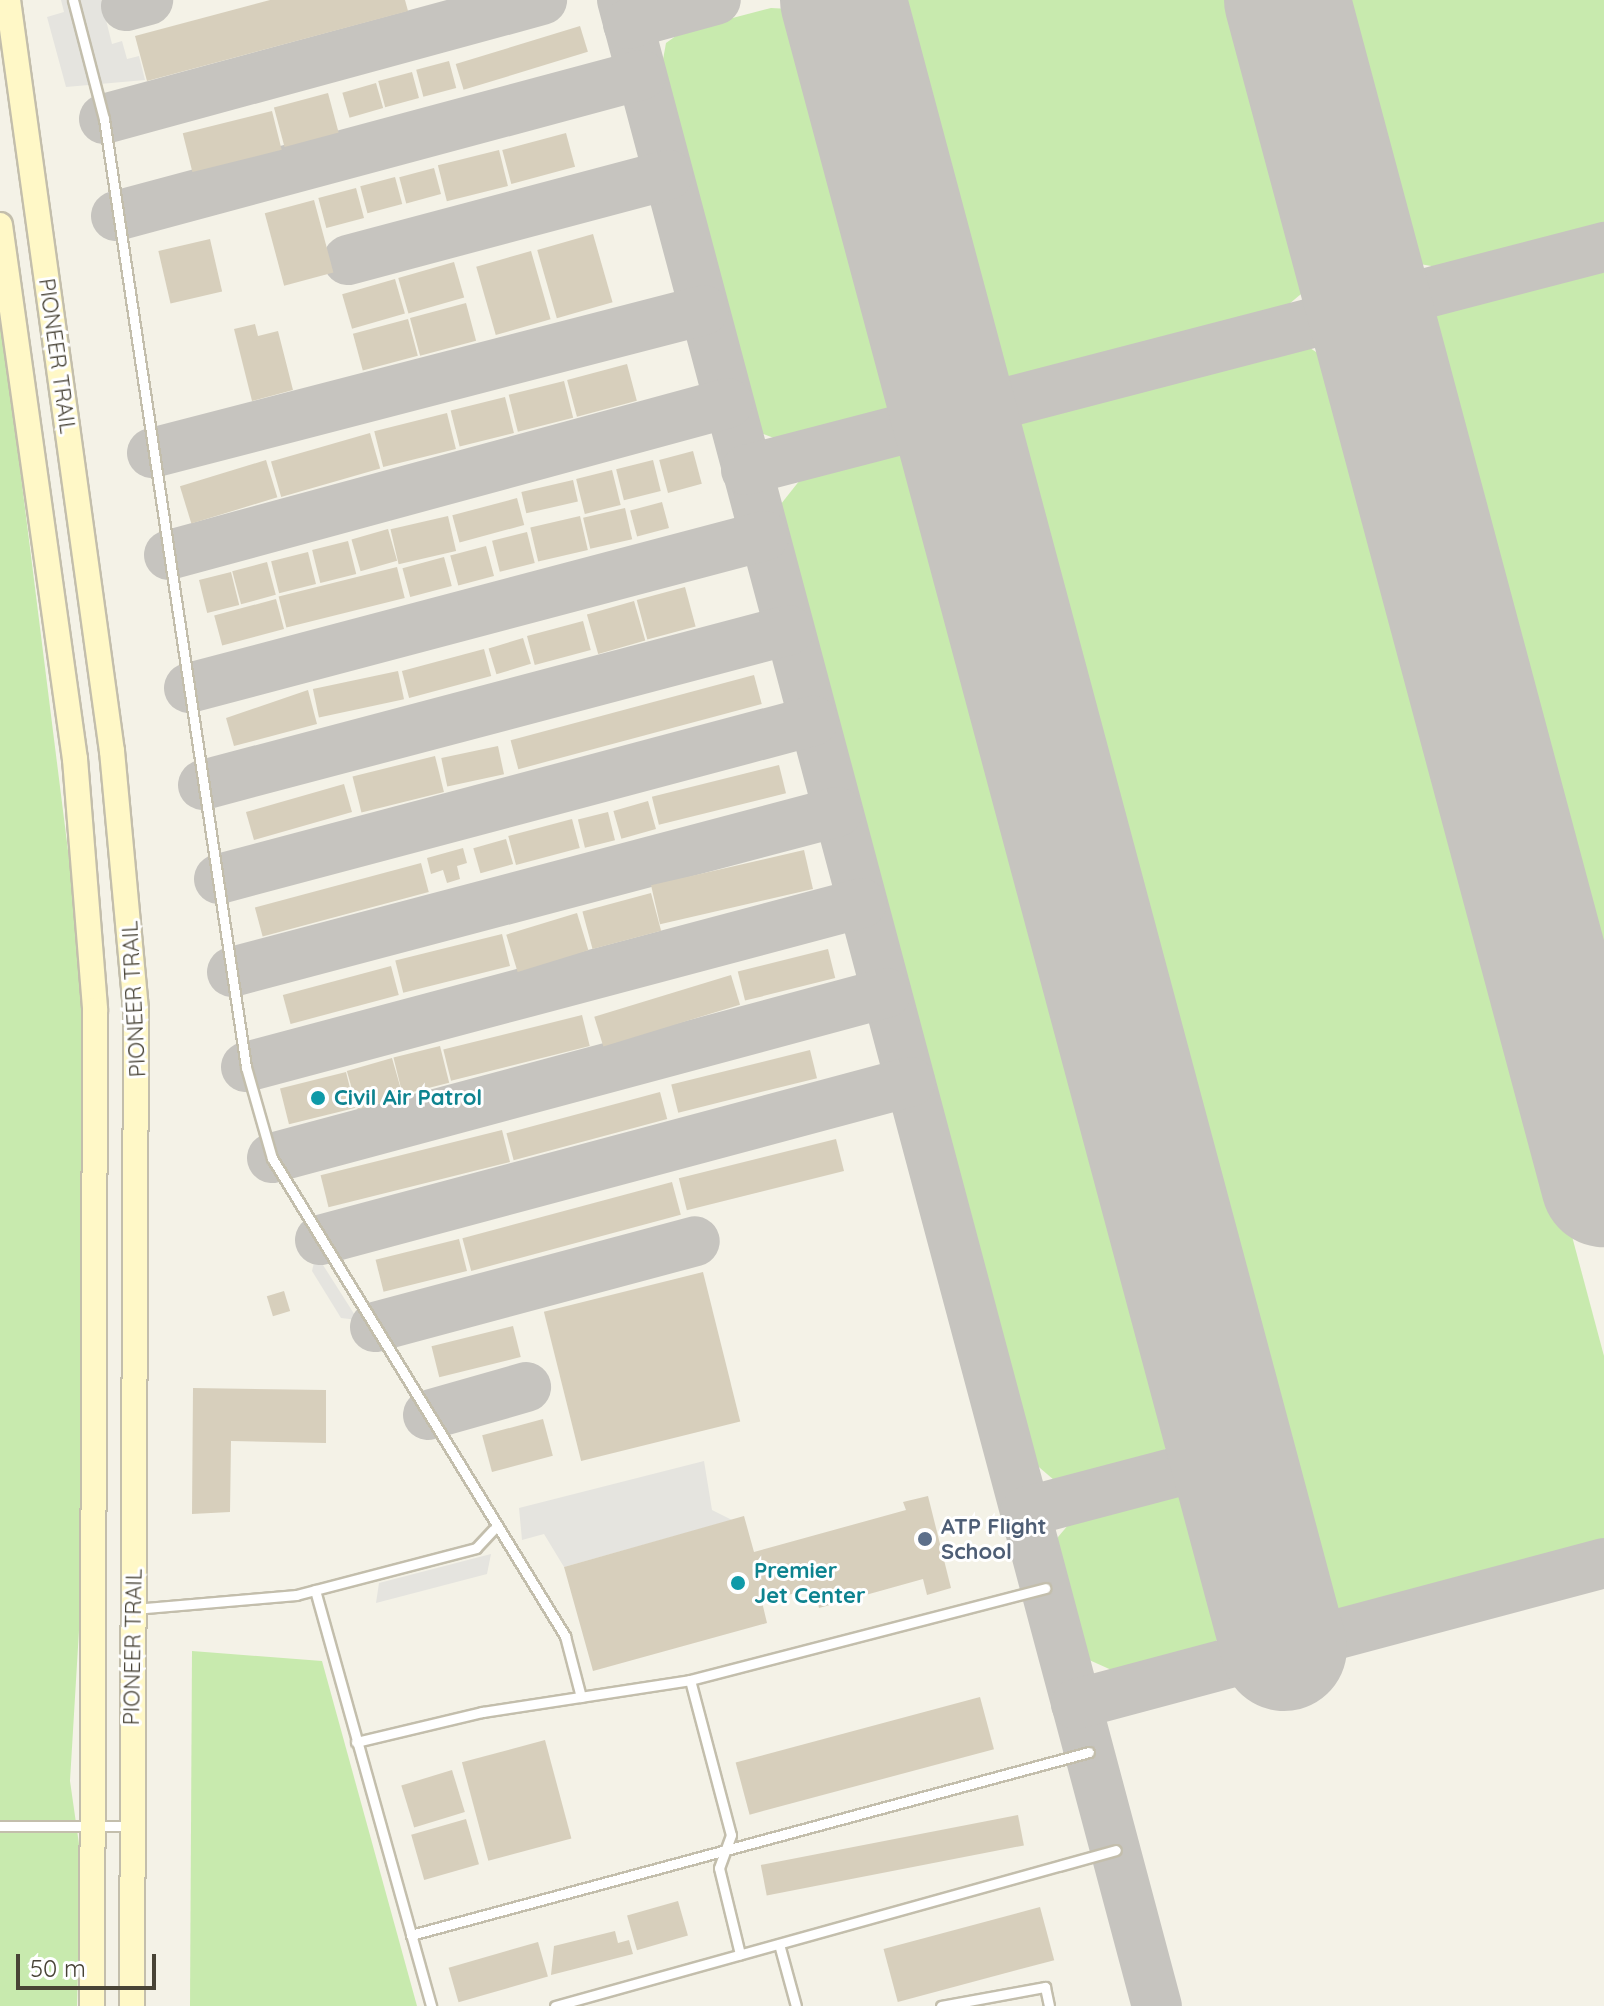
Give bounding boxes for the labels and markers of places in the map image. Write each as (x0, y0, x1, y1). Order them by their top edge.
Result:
place label: Civil Air Patrol (334, 1085, 482, 1111)
marker: Civil Air Patrol (309, 1089, 327, 1107)
place label: ATP Flight School (941, 1513, 1047, 1564)
marker: ATP Flight School (916, 1530, 934, 1548)
place label: Premier Jet Center (754, 1557, 866, 1608)
marker: Premier Jet Center (729, 1574, 747, 1592)

